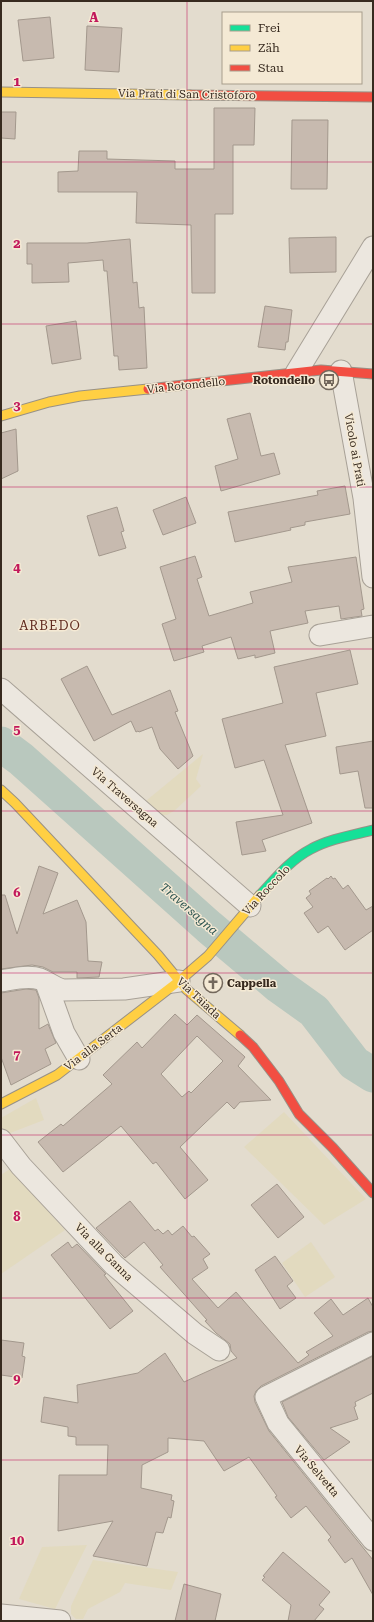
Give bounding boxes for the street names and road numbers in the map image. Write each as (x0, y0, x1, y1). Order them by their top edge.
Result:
street label: Via Prati di San Cristoforo (118, 87, 256, 102)
street label: Via Rotondello (146, 375, 226, 396)
street label: Vicolo ai Prati (342, 412, 367, 488)
street label: Via Traversagna (89, 765, 161, 830)
street label: Via Roccolo (240, 863, 293, 918)
street label: Via Taiada (174, 975, 223, 1022)
street label: Via alla Serta (62, 1021, 125, 1073)
street label: Via alla Ganna (72, 1221, 135, 1284)
street label: Via Selvetta (291, 1443, 342, 1500)

